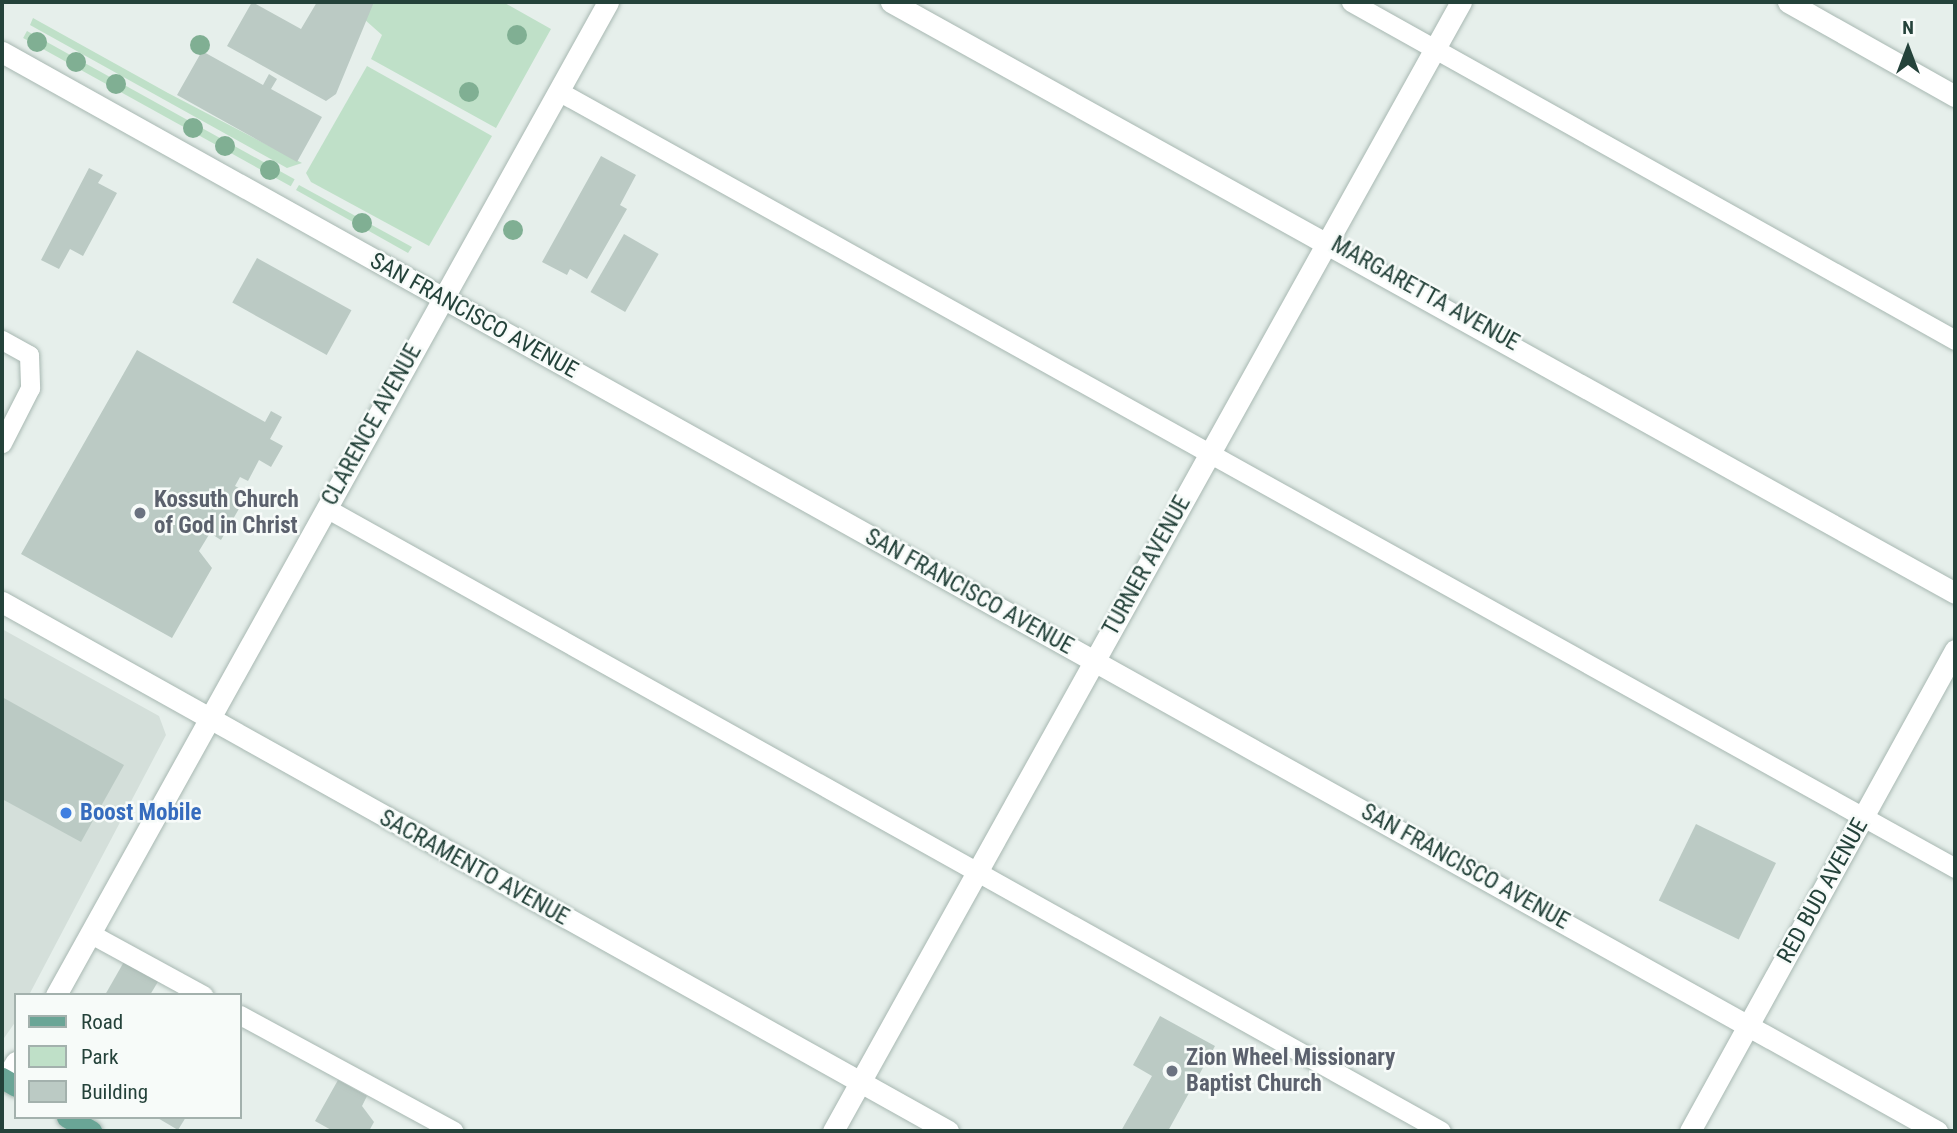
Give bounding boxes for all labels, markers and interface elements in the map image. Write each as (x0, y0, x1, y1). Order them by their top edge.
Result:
north arrow (1873, 14, 1943, 84)
text: N (1902, 16, 1914, 39)
street label: MARGARETTA AVENUE (1326, 231, 1524, 357)
street label: SAN FRANCISCO AVENUE (365, 247, 583, 385)
street label: CLARENCE AVENUE (316, 339, 428, 511)
place label: Kossuth Church of God in Christ (154, 486, 299, 540)
street label: TURNER AVENUE (1097, 491, 1197, 641)
marker: Kossuth Church of God in Christ (132, 505, 148, 521)
street label: SAN FRANCISCO AVENUE (860, 523, 1078, 661)
street label: SAN FRANCISCO AVENUE (1356, 798, 1574, 936)
place label: Boost Mobile (80, 799, 201, 827)
street label: SACRAMENTO AVENUE (374, 804, 574, 932)
marker: Boost Mobile (58, 805, 74, 821)
street label: RED BUD AVENUE (1772, 814, 1874, 968)
legend (14, 993, 242, 1119)
text: Road (81, 1010, 123, 1034)
place label: Zion Wheel Missionary Baptist Church (1186, 1044, 1395, 1098)
text: Park (81, 1045, 118, 1069)
marker: Zion Wheel Missionary Baptist Church (1164, 1063, 1180, 1079)
text: Building (81, 1080, 148, 1104)

